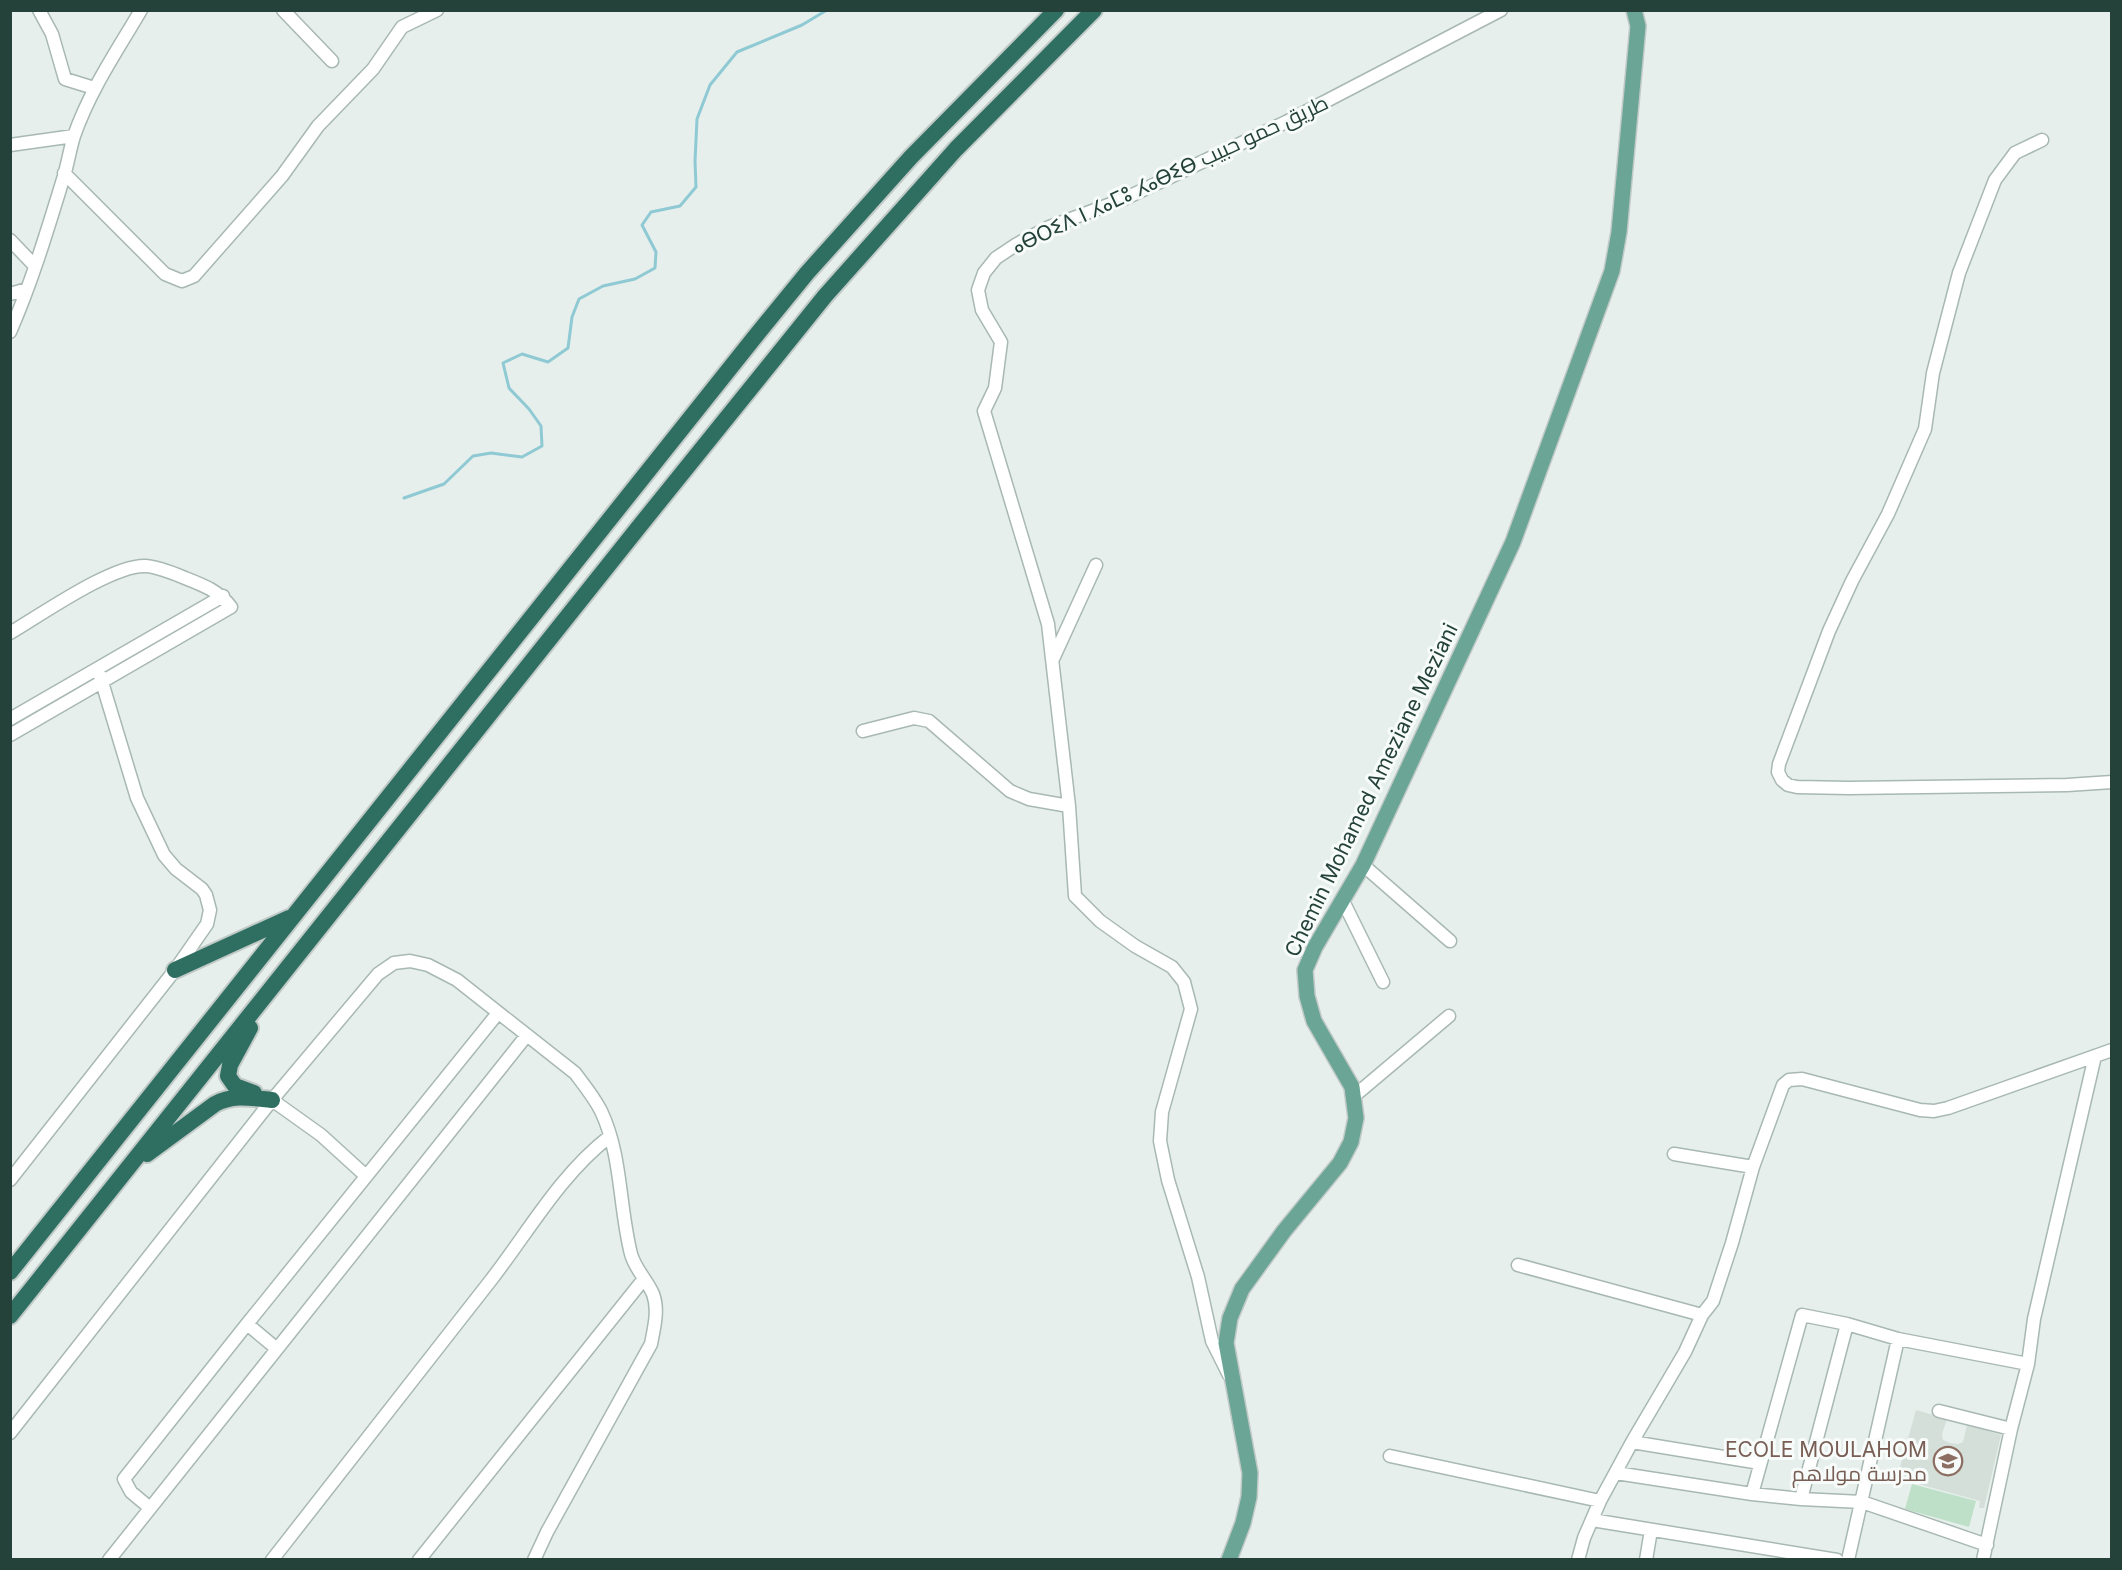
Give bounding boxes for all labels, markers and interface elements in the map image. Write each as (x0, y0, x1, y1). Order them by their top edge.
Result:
street label: ⴰⴱⵔⵉⴷ ⵏ ⵃⴰⵎⵓ ⵃⴰⴱⵉⴱ طريق حمو حبيب (1008, 90, 1333, 259)
street label: Chemin Mohamed Ameziane Meziani (1279, 619, 1463, 961)
place label: ECOLE MOULAHOM مدرسة مولاهم (1725, 1437, 1927, 1488)
school or university icon: ECOLE MOULAHOM مدرسة مولاهم (1932, 1445, 1964, 1477)

